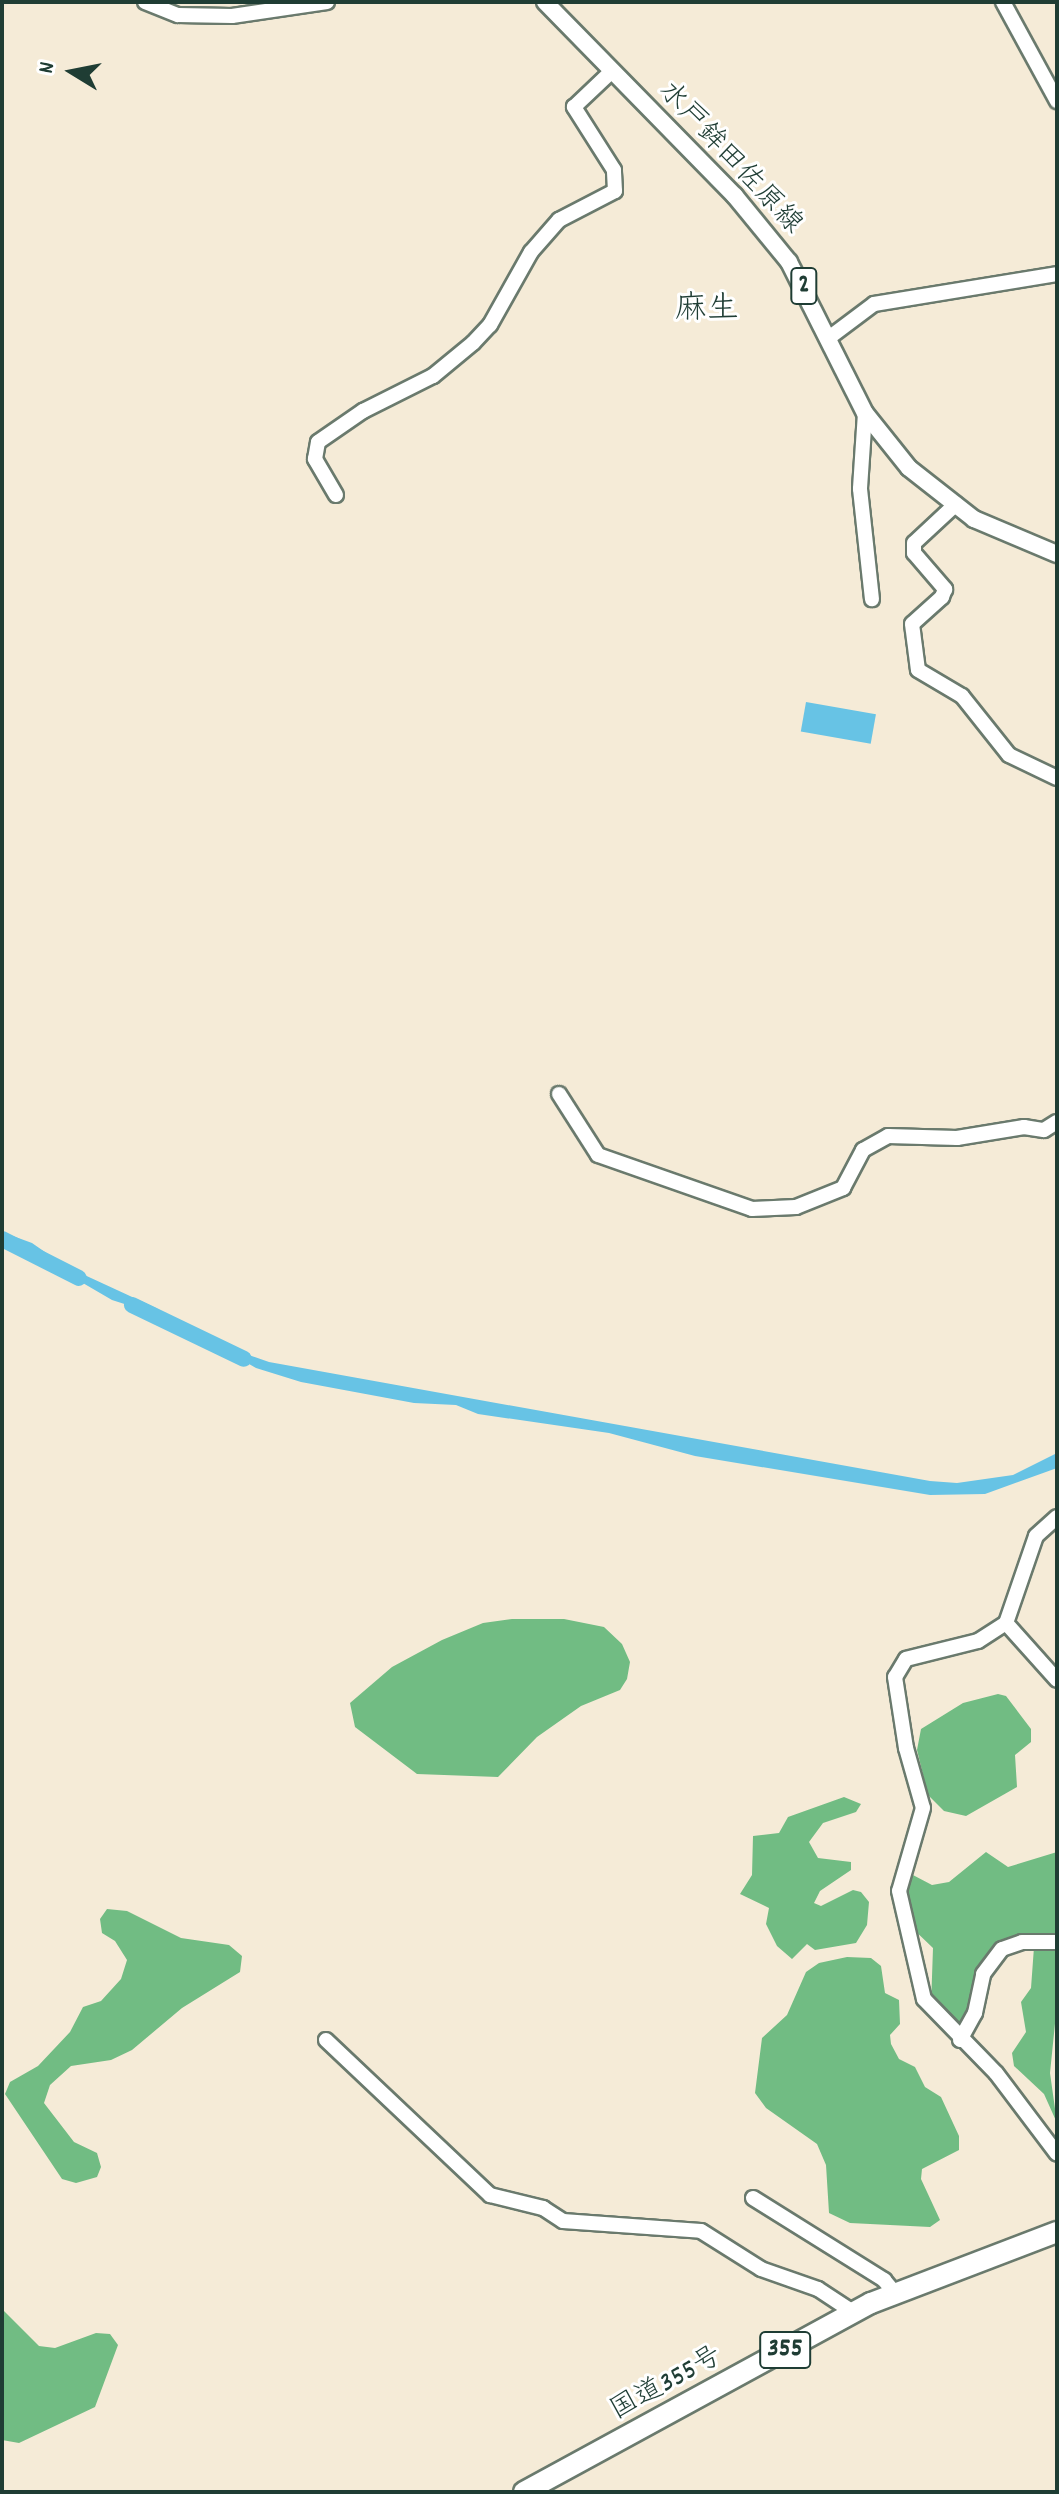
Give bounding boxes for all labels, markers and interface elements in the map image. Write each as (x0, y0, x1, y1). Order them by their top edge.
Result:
north arrow (32, 32, 112, 112)
text: N (32, 60, 64, 76)
street label: 水戸鉾田佐原線 (650, 76, 808, 242)
road number: 2 (790, 264, 818, 308)
district label: 麻生 (675, 292, 739, 330)
road number: 355 (759, 2328, 811, 2372)
street label: 国道355号 (605, 2341, 729, 2429)

